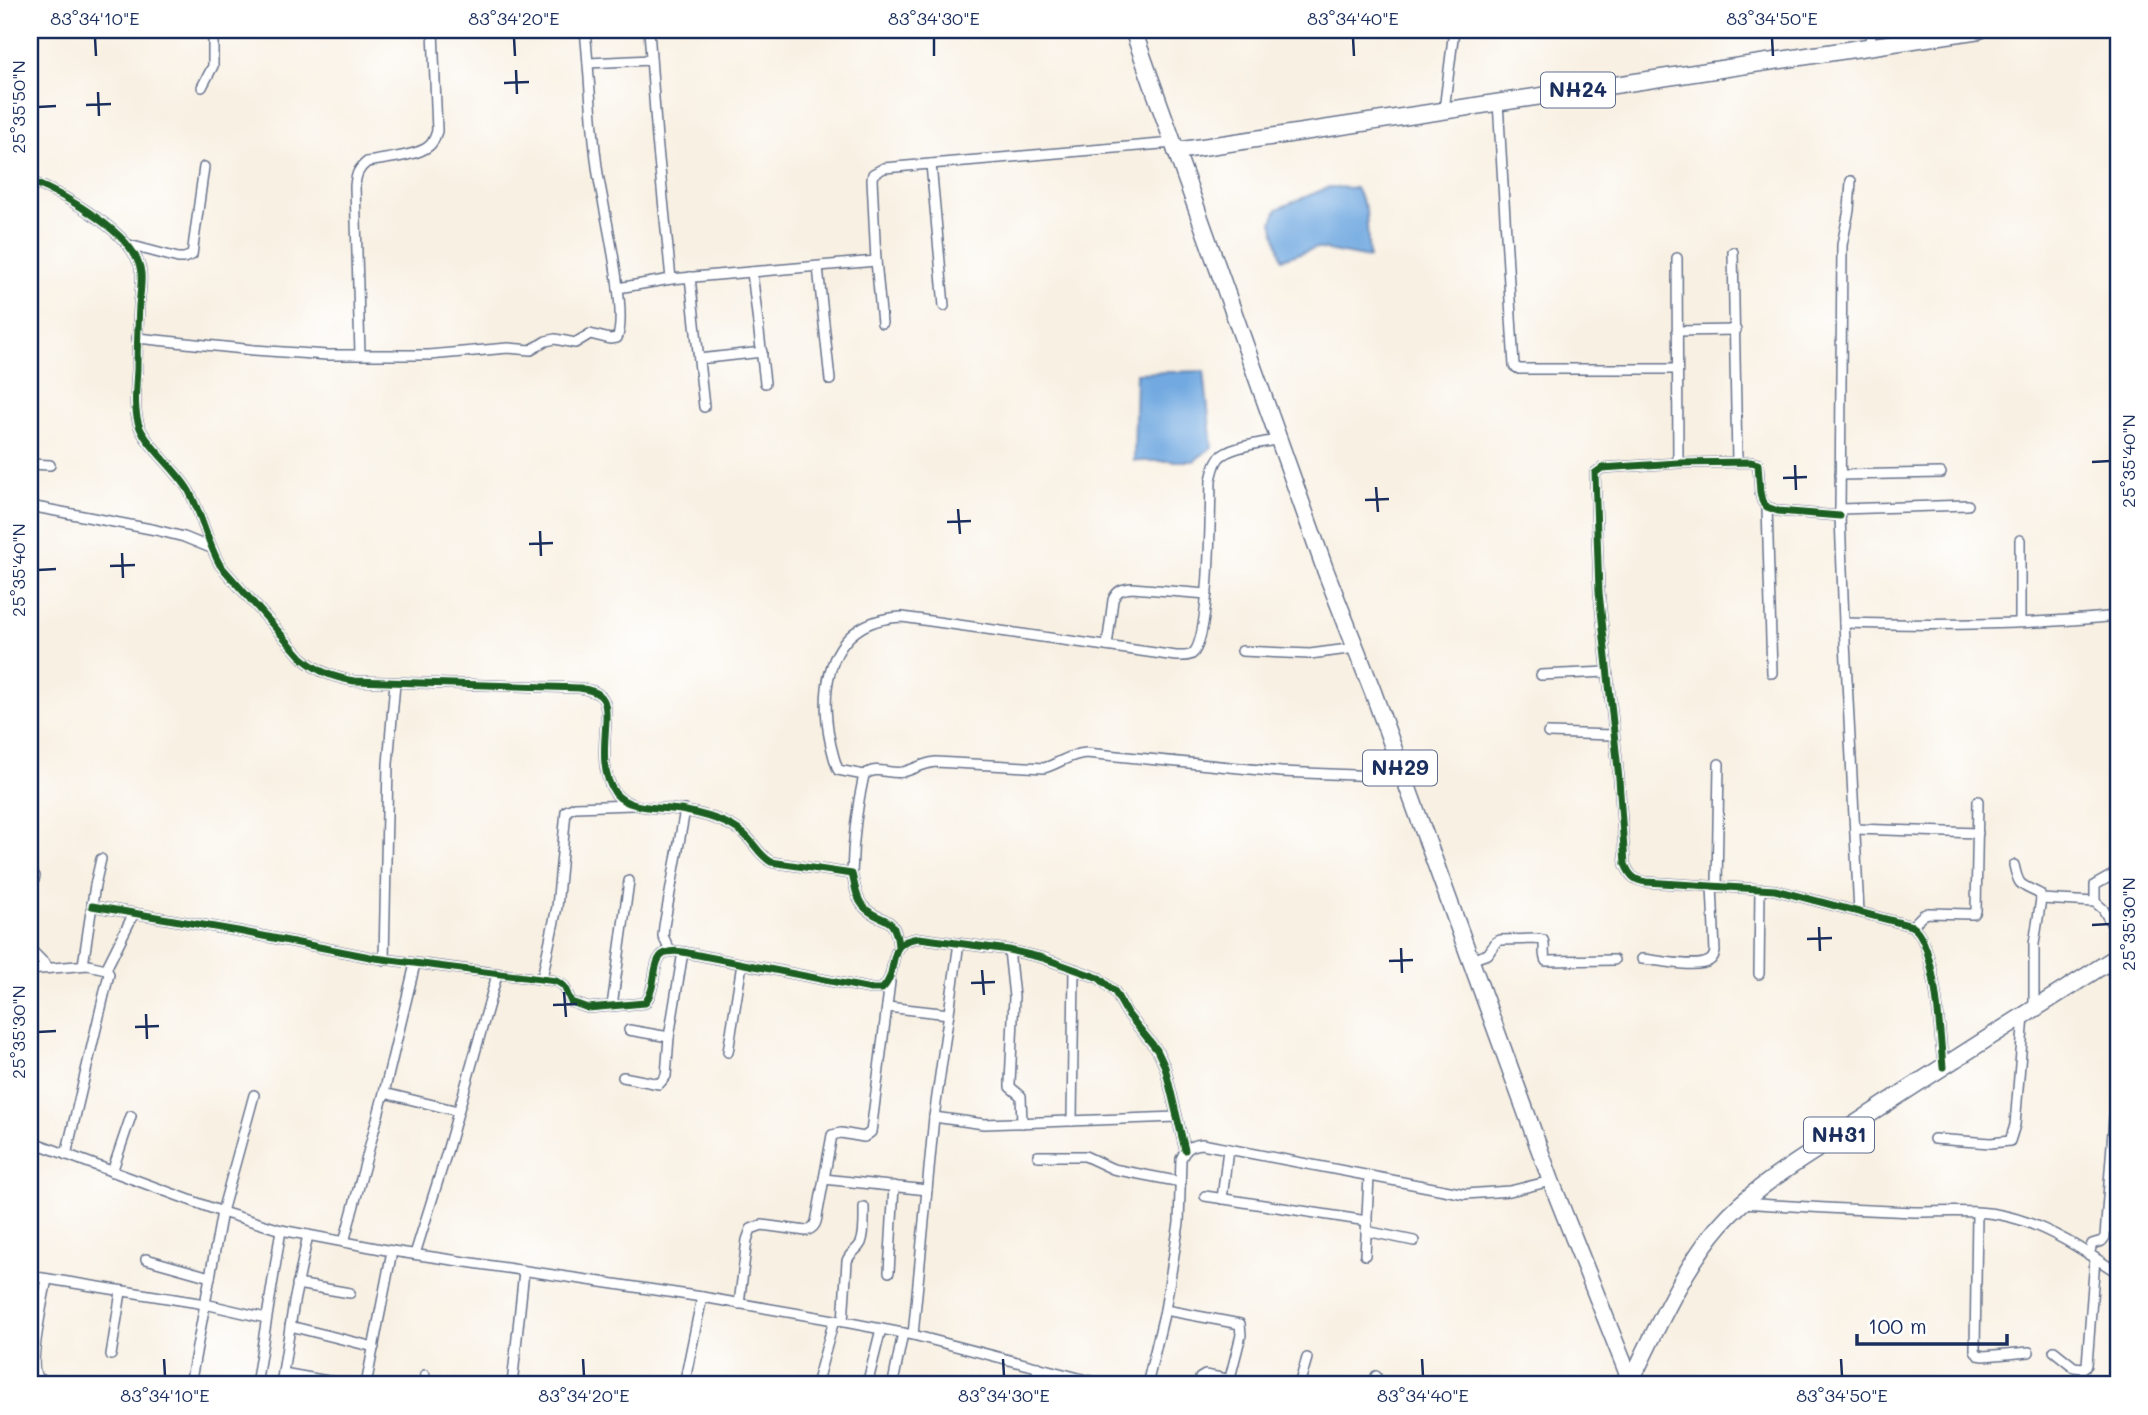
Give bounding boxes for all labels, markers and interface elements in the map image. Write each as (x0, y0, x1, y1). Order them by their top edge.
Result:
text: 83°34'10"E (50, 6, 140, 30)
text: 83°34'20"E (468, 6, 560, 30)
text: 83°34'30"E (888, 6, 980, 30)
text: 83°34'40"E (1307, 6, 1399, 30)
text: 83°34'50"E (1726, 6, 1818, 30)
text: 25°35'50"N (6, 60, 30, 154)
road number: NH24 (1541, 72, 1615, 108)
text: 25°35'40"N (2116, 414, 2140, 508)
text: 25°35'40"N (6, 523, 30, 617)
road number: NH29 (1363, 750, 1437, 786)
text: 25°35'30"N (2116, 877, 2140, 971)
text: 25°35'30"N (6, 985, 30, 1079)
road number: NH31 (1804, 1118, 1874, 1152)
scale bar (1857, 1303, 2008, 1347)
text: 100 m (1868, 1312, 1927, 1339)
text: 83°34'10"E (120, 1383, 210, 1407)
text: 83°34'20"E (538, 1383, 630, 1407)
text: 83°34'30"E (958, 1383, 1050, 1407)
text: 83°34'40"E (1377, 1383, 1469, 1407)
text: 83°34'50"E (1796, 1383, 1888, 1407)

